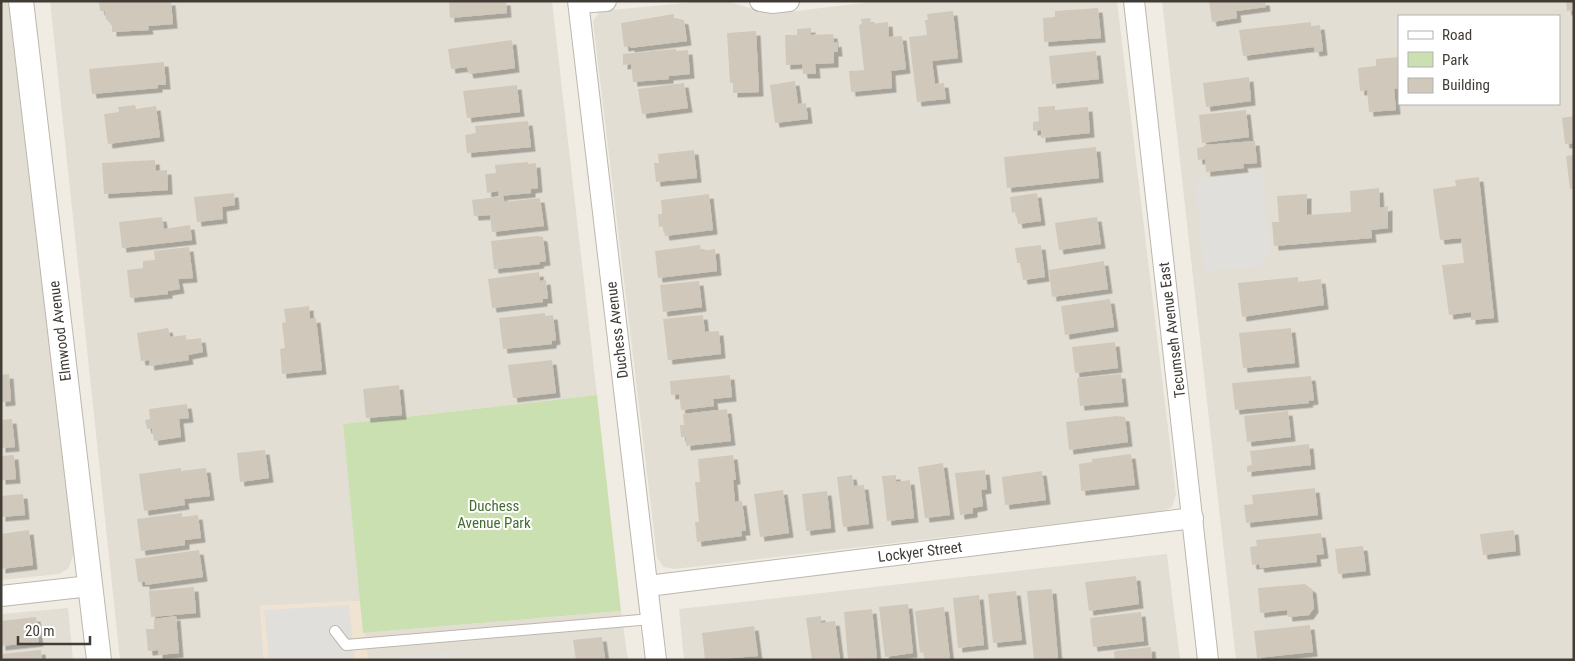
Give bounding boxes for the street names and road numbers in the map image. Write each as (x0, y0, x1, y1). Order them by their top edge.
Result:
street label: Tecumseh Avenue East (1155, 261, 1189, 399)
street label: Elmwood Avenue (45, 280, 75, 382)
street label: Duchess Avenue (602, 281, 632, 379)
street label: Lockyer Street (877, 538, 963, 566)

